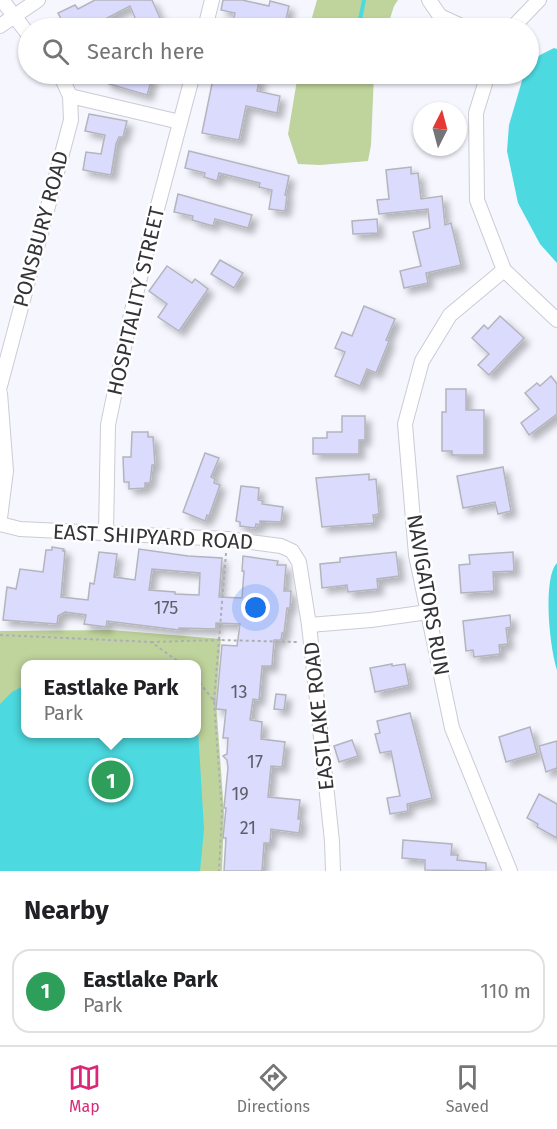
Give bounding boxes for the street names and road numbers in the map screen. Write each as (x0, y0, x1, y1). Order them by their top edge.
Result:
street label: PONSBURY ROAD (8, 148, 74, 310)
street label: HOSPITALITY STREET (102, 204, 170, 398)
street label: NAVIGATORS RUN (401, 512, 455, 678)
street label: EAST SHIPYARD ROAD (52, 519, 254, 555)
street label: EASTLAKE ROAD (298, 640, 340, 792)

